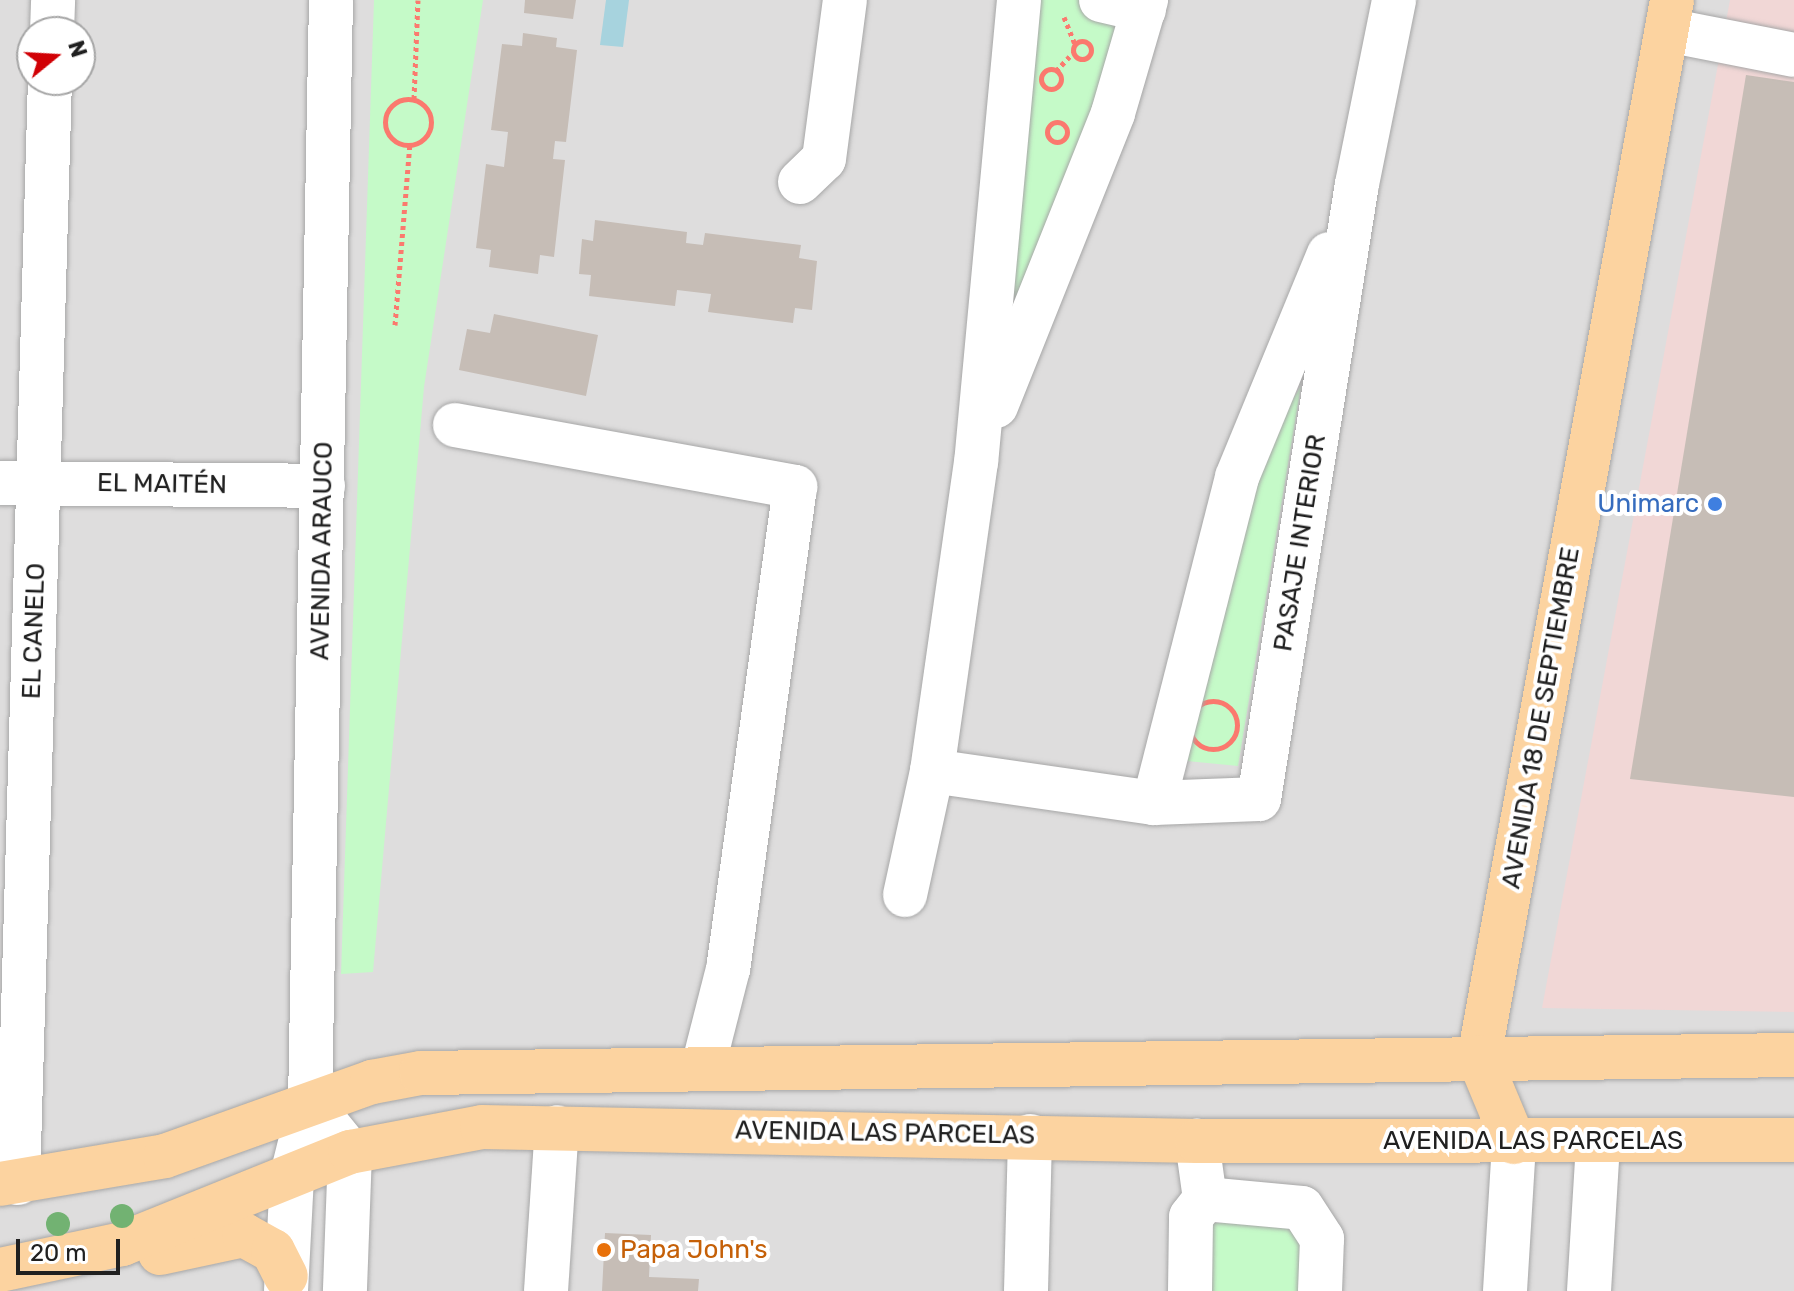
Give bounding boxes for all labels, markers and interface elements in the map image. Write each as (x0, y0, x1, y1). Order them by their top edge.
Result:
north arrow (16, 16, 96, 96)
text: N (62, 37, 93, 61)
street label: PASAJE INTERIOR (1267, 432, 1333, 654)
street label: AVENIDA ARAUCO (304, 441, 340, 661)
street label: EL MAITÉN (96, 467, 228, 501)
place label: Unimarc (1597, 488, 1699, 520)
marker: Unimarc (1706, 495, 1724, 513)
street label: AVENIDA 18 DE SEPTIEMBRE (1496, 544, 1586, 892)
street label: EL CANELO (16, 562, 52, 700)
street label: AVENIDA LAS PARCELAS (734, 1115, 1036, 1151)
street label: AVENIDA LAS PARCELAS (1383, 1125, 1683, 1157)
scale bar (20, 1223, 124, 1273)
place label: Papa John's (620, 1234, 768, 1266)
text: 20 m (30, 1239, 87, 1267)
marker: Papa John's (595, 1241, 613, 1259)

